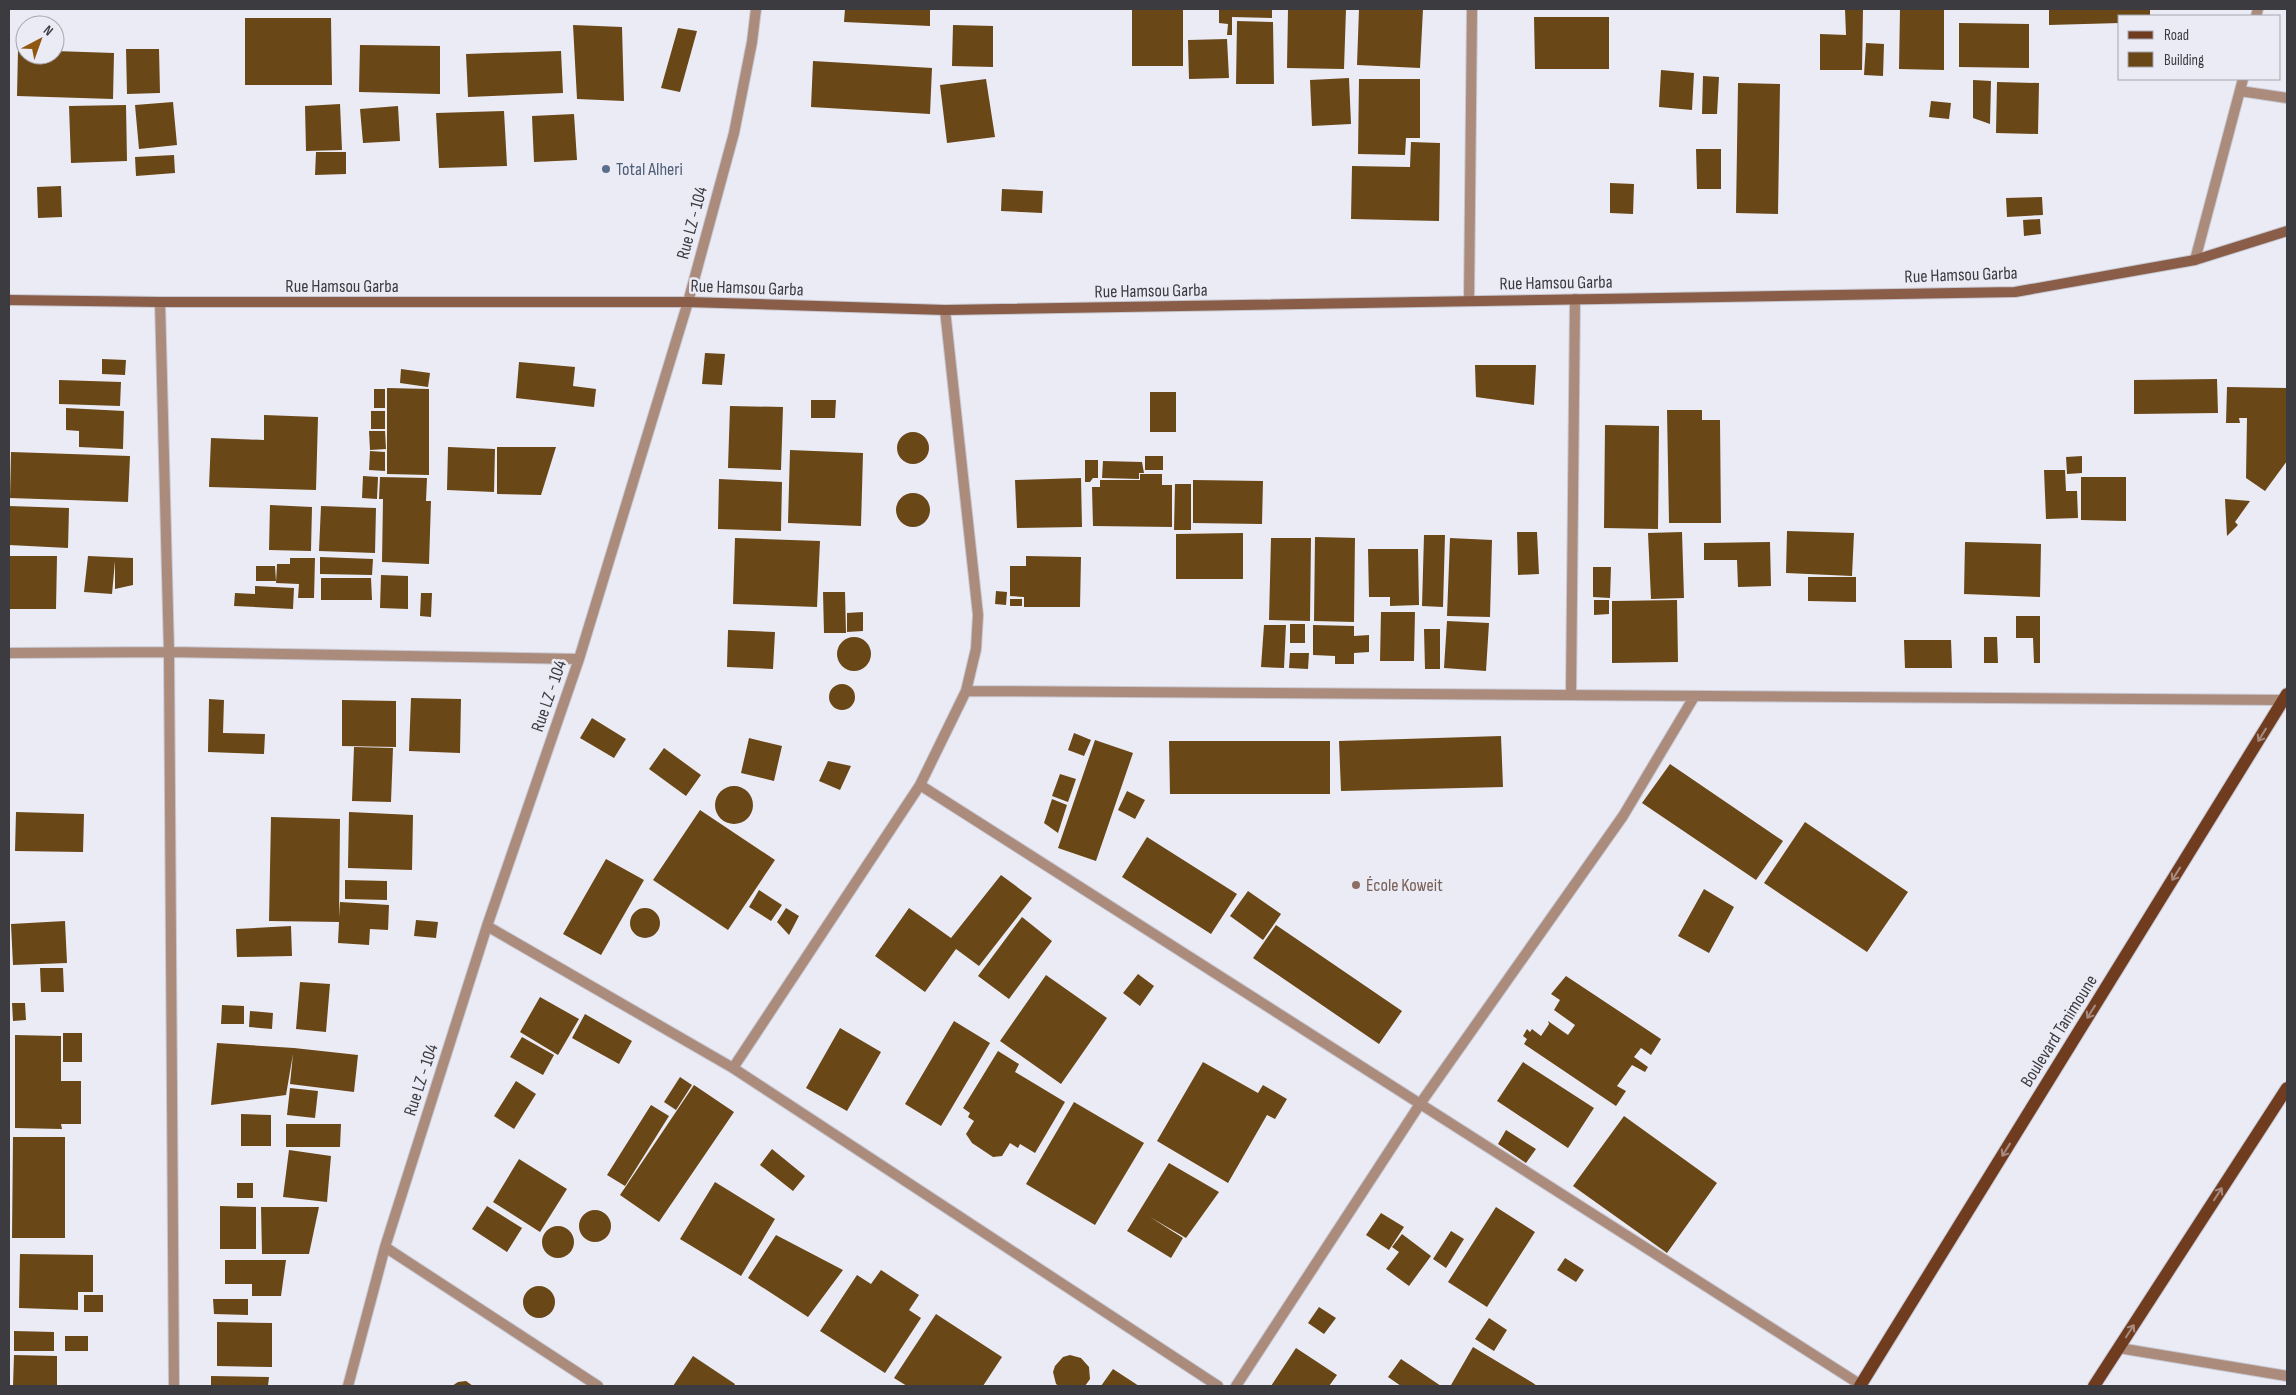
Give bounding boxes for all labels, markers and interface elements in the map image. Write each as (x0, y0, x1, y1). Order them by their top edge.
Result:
north arrow (15, 15, 65, 65)
legend (2118, 15, 2281, 80)
text: N (40, 22, 57, 39)
text: Road (2164, 26, 2189, 45)
text: Building (2164, 51, 2204, 70)
place label: Total Alheri (616, 159, 683, 180)
marker: Total Alheri (600, 163, 612, 175)
street label: Rue LZ - 104 (672, 184, 712, 262)
street label: Rue Hamsou Garba (1904, 263, 2018, 287)
street label: Rue Hamsou Garba (1499, 272, 1613, 294)
street label: Rue Hamsou Garba (285, 276, 399, 297)
street label: Rue Hamsou Garba (690, 276, 804, 300)
street label: Rue Hamsou Garba (1094, 280, 1208, 302)
street label: Rue LZ - 104 (527, 657, 571, 735)
one-way arrow (2256, 728, 2266, 742)
one-way arrow (2171, 866, 2181, 880)
place label: École Koweit (1366, 875, 1443, 896)
marker: École Koweit (1350, 879, 1362, 891)
street label: Boulevard Tanimoune (2016, 971, 2102, 1091)
one-way arrow (2086, 1004, 2096, 1018)
street label: Rue LZ - 104 (400, 1041, 443, 1119)
one-way arrow (2000, 1143, 2010, 1157)
one-way arrow (2214, 1188, 2224, 1202)
one-way arrow (2125, 1324, 2135, 1338)

